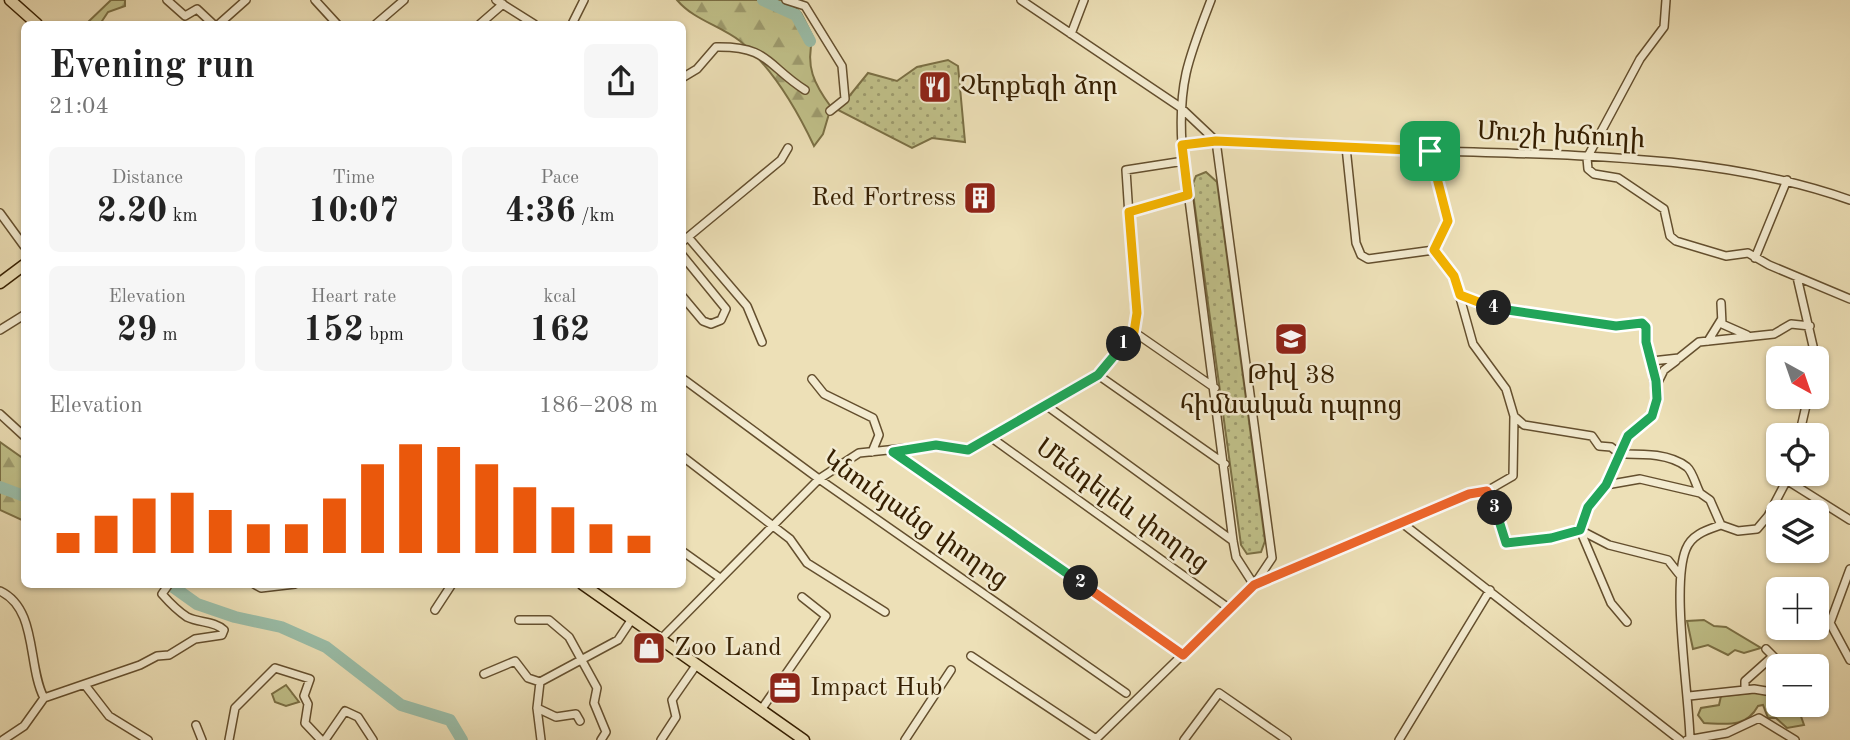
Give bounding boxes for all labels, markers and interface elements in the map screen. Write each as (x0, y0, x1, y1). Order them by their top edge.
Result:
button: share (584, 44, 658, 118)
text: Evening run (49, 48, 255, 86)
restaurant icon: Չերքեզի ձոր (916, 68, 954, 106)
place label: Չերքեզի ձոր (960, 74, 1118, 101)
text: 21:04 (49, 95, 109, 118)
street label: Մուշի խճուղի (1476, 119, 1646, 154)
pin (1400, 121, 1460, 181)
icon: arrive (1411, 132, 1449, 170)
text: Distance (111, 169, 183, 188)
text: Time (332, 169, 375, 188)
text: Pace (541, 169, 579, 188)
building icon: Red Fortress (961, 179, 999, 217)
place label: Red Fortress (811, 185, 956, 211)
text: 2.20 (97, 194, 167, 229)
text: 10:07 (308, 194, 399, 229)
text: 4:36 (505, 194, 576, 229)
text: km (167, 207, 198, 226)
text: /km (576, 207, 615, 226)
text: Elevation (109, 288, 186, 307)
text: Heart rate (311, 288, 396, 307)
text: kcal (543, 288, 576, 307)
pin: 4 (1476, 290, 1512, 326)
text: 4 (1488, 298, 1499, 317)
text: 29 (117, 313, 157, 348)
text: 152 (303, 313, 364, 348)
text: 162 (529, 313, 590, 348)
school or university icon: Թիվ 38 հիմնական դպրոց (1272, 320, 1310, 358)
text: m (157, 326, 178, 345)
text: bpm (364, 326, 404, 345)
pin: 1 (1106, 326, 1142, 362)
text: 1 (1118, 334, 1129, 353)
north arrow (1766, 346, 1829, 410)
map controls (1766, 346, 1829, 717)
place label: Թիվ 38 հիմնական դպրոց (1180, 363, 1402, 420)
text: Elevation (49, 394, 143, 417)
text: 186–208 m (539, 394, 658, 417)
button: locate (1766, 423, 1829, 486)
street label: Մենդելեև փողոց (1030, 435, 1213, 578)
street label: Կնունյանց փողոց (817, 446, 1012, 595)
pin: 3 (1478, 490, 1512, 526)
text: 3 (1489, 498, 1500, 517)
button: layers (1766, 500, 1829, 563)
pin: 2 (1064, 566, 1098, 600)
text: 2 (1075, 573, 1086, 592)
button: + (1766, 577, 1829, 640)
shop icon: Zoo Land (630, 629, 668, 667)
place label: Zoo Land (674, 635, 782, 661)
button: − (1766, 654, 1829, 717)
office icon: Impact Hub (766, 669, 804, 707)
place label: Impact Hub (810, 675, 943, 701)

